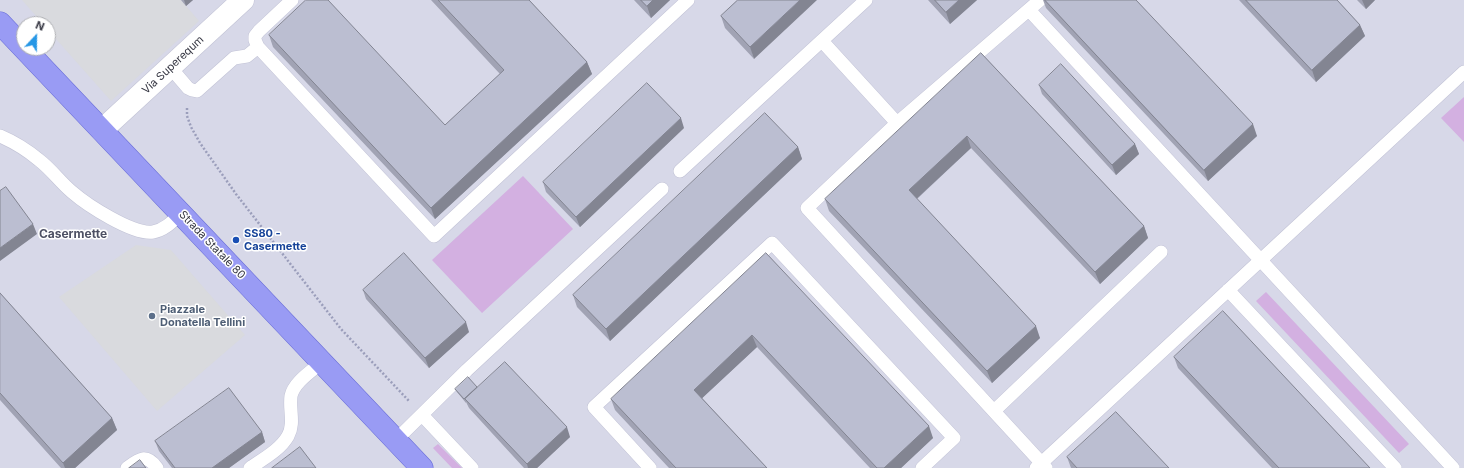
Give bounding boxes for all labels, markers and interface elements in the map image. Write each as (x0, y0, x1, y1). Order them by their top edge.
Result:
north arrow (16, 16, 56, 56)
text: N (34, 18, 47, 34)
street label: Via Superequm (139, 33, 207, 97)
street label: Strada Statale 80 (176, 208, 248, 282)
district label: Casermette (39, 227, 107, 241)
place label: SS80 - Casermette (244, 227, 307, 253)
marker: SS80 - Casermette (231, 235, 241, 245)
place label: Piazzale Donatella Tellini (160, 303, 245, 329)
marker: Piazzale Donatella Tellini (147, 311, 157, 321)

